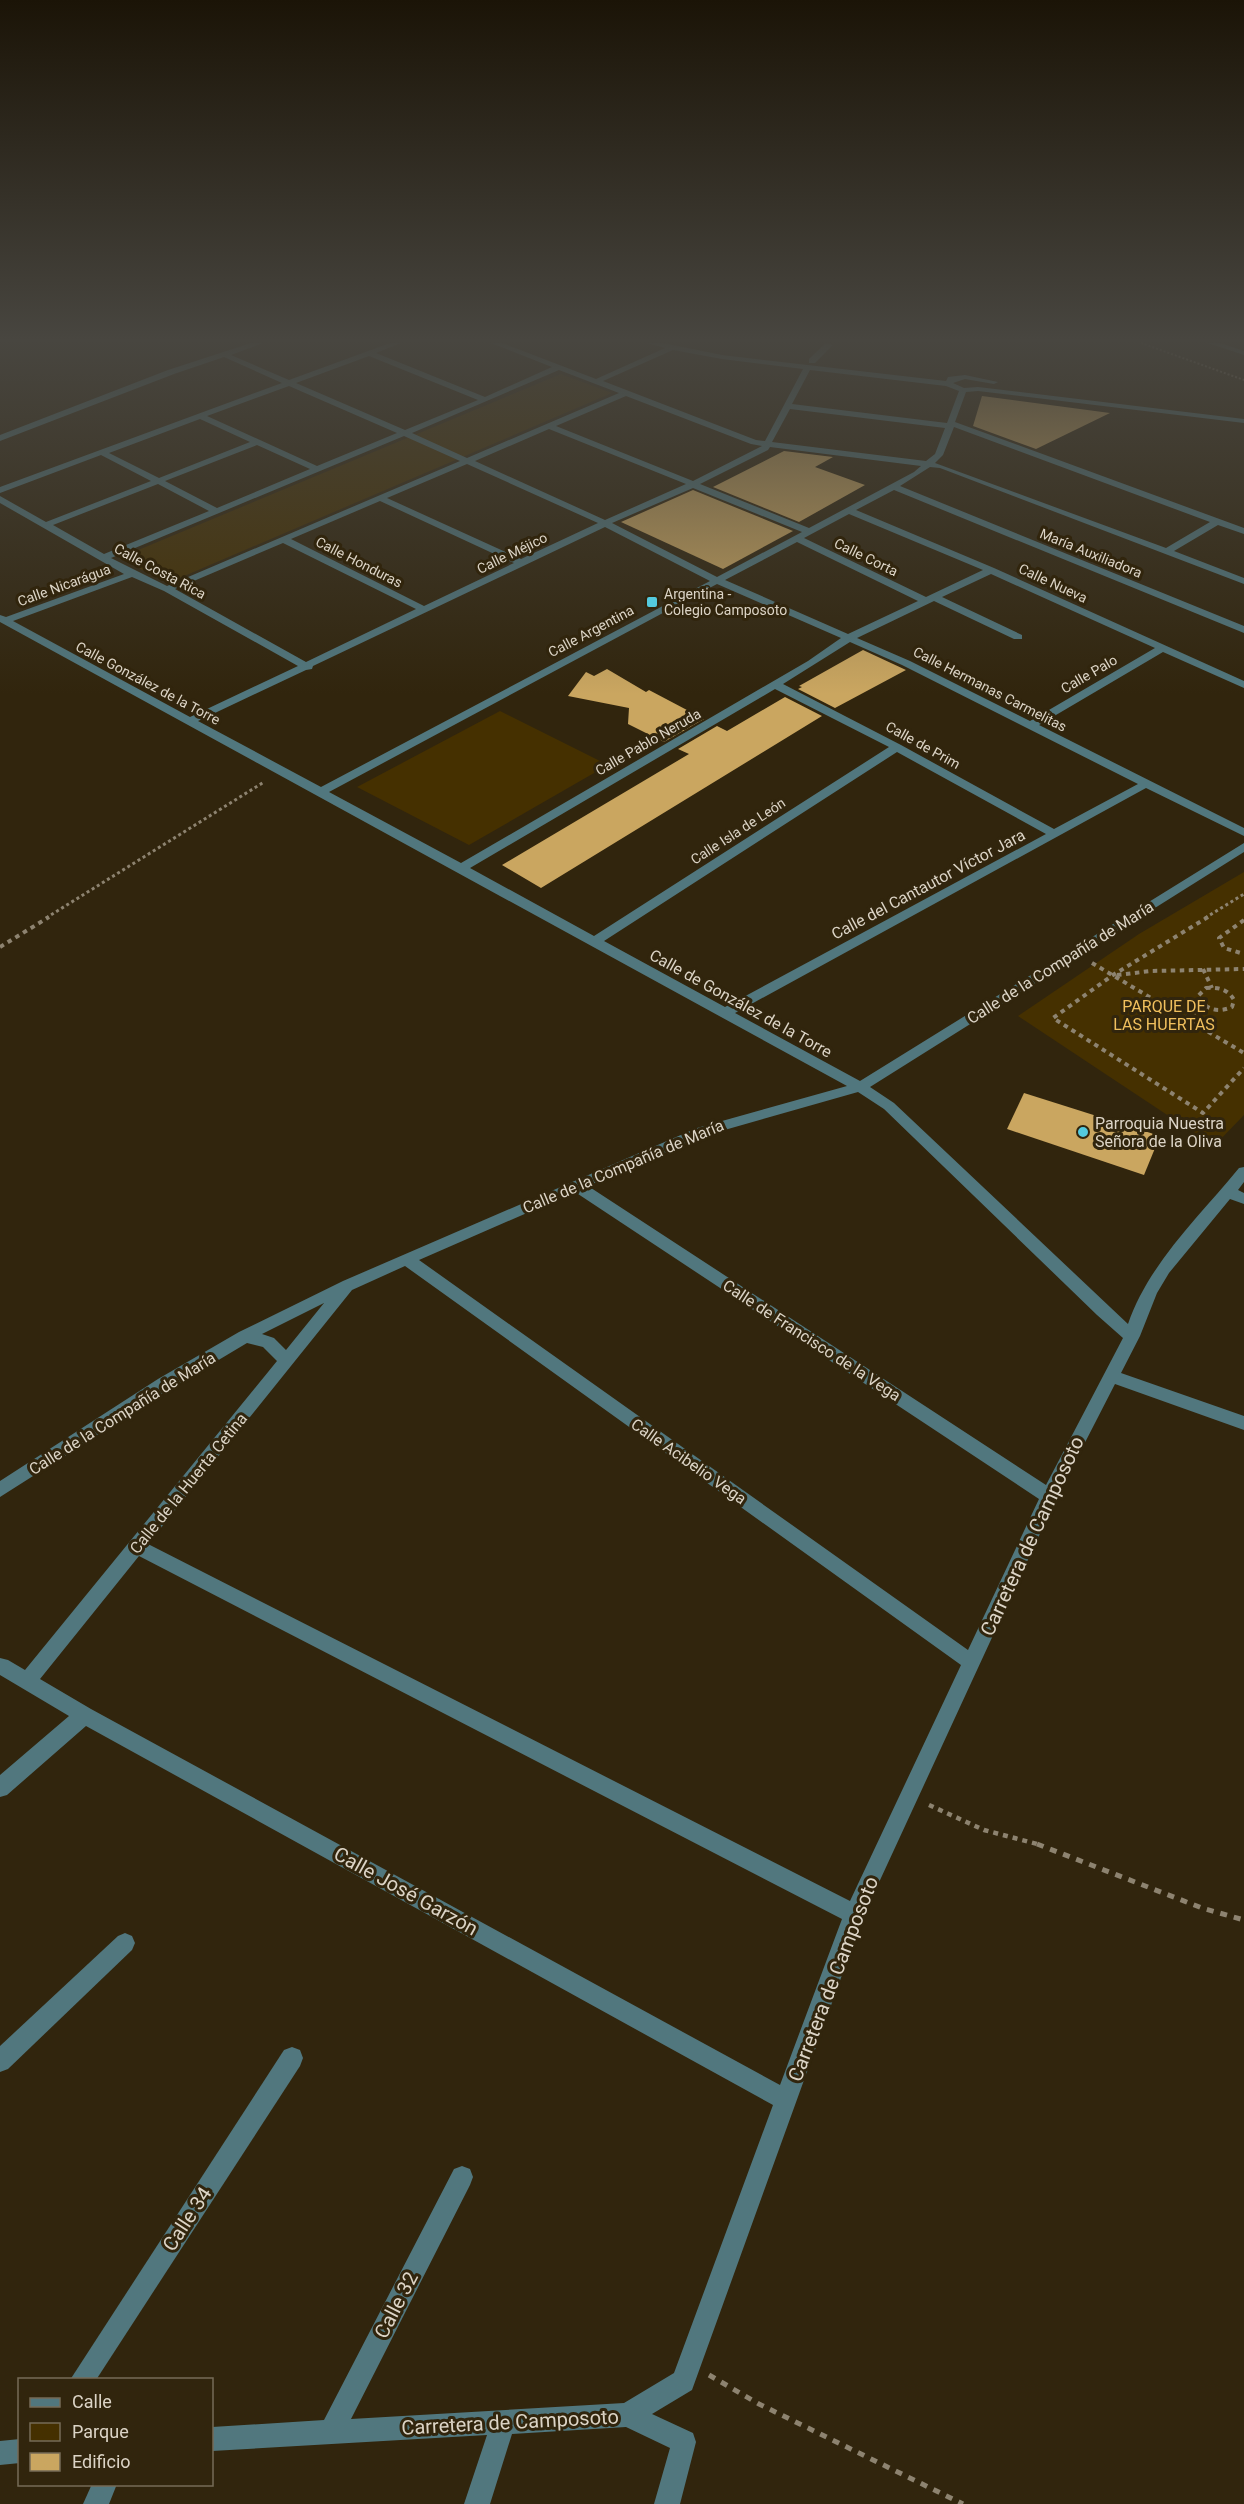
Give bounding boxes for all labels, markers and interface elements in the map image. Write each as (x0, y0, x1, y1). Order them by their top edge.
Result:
street label: María Auxiliadora (1038, 525, 1144, 581)
street label: Calle Méjico (474, 529, 550, 577)
street label: Calle Honduras (313, 533, 405, 591)
street label: Calle Corta (832, 535, 900, 579)
street label: Calle Costa Rica (111, 540, 209, 602)
street label: Calle Nueva (1016, 560, 1090, 606)
street label: Calle Nicarágua (15, 561, 113, 609)
place label: Argentina - Colegio Camposoto (664, 586, 787, 618)
marker: Argentina - Colegio Camposoto (645, 595, 659, 609)
street label: Calle Argentina (546, 602, 636, 660)
street label: Calle González de la Torre (73, 638, 223, 728)
street label: Calle Hermanas Carmelitas (911, 643, 1069, 735)
street label: Calle Palo (1058, 652, 1120, 696)
street label: Calle Pablo Neruda (593, 705, 703, 779)
street label: Calle de Prim (883, 718, 963, 772)
street label: Calle Isla de León (688, 794, 788, 868)
street label: Calle del Cantautor Víctor Jara (828, 825, 1028, 944)
street label: Calle de la Compañía de María (963, 897, 1157, 1028)
street label: Calle de González de la Torre (646, 945, 835, 1062)
park label: PARQUE DE LAS HUERTAS (1113, 997, 1215, 1034)
place label: Parroquia Nuestra Señora de la Oliva (1095, 1114, 1224, 1151)
street label: Calle de la Compañía de María (520, 1115, 726, 1217)
marker: Parroquia Nuestra Señora de la Oliva (1076, 1125, 1090, 1139)
street label: Calle de Francisco de la Vega (719, 1276, 904, 1405)
street label: Calle de la Compañía de María (25, 1348, 219, 1479)
street label: Calle de la Huerta Cetina (126, 1409, 251, 1557)
street label: Calle Acibelio Vega (627, 1415, 750, 1508)
street label: Carretera de Camposoto (975, 1432, 1089, 1640)
street label: Calle José Garzón (330, 1841, 482, 1941)
street label: Carretera de Camposoto (783, 1873, 883, 2085)
street label: Calle 34 (157, 2182, 217, 2256)
street label: Calle 32 (369, 2268, 423, 2342)
legend (18, 2378, 213, 2486)
text: Calle (72, 2391, 112, 2412)
street label: Carretera de Camposoto (401, 2404, 619, 2440)
text: Parque (72, 2421, 129, 2442)
text: Edificio (72, 2451, 131, 2472)

